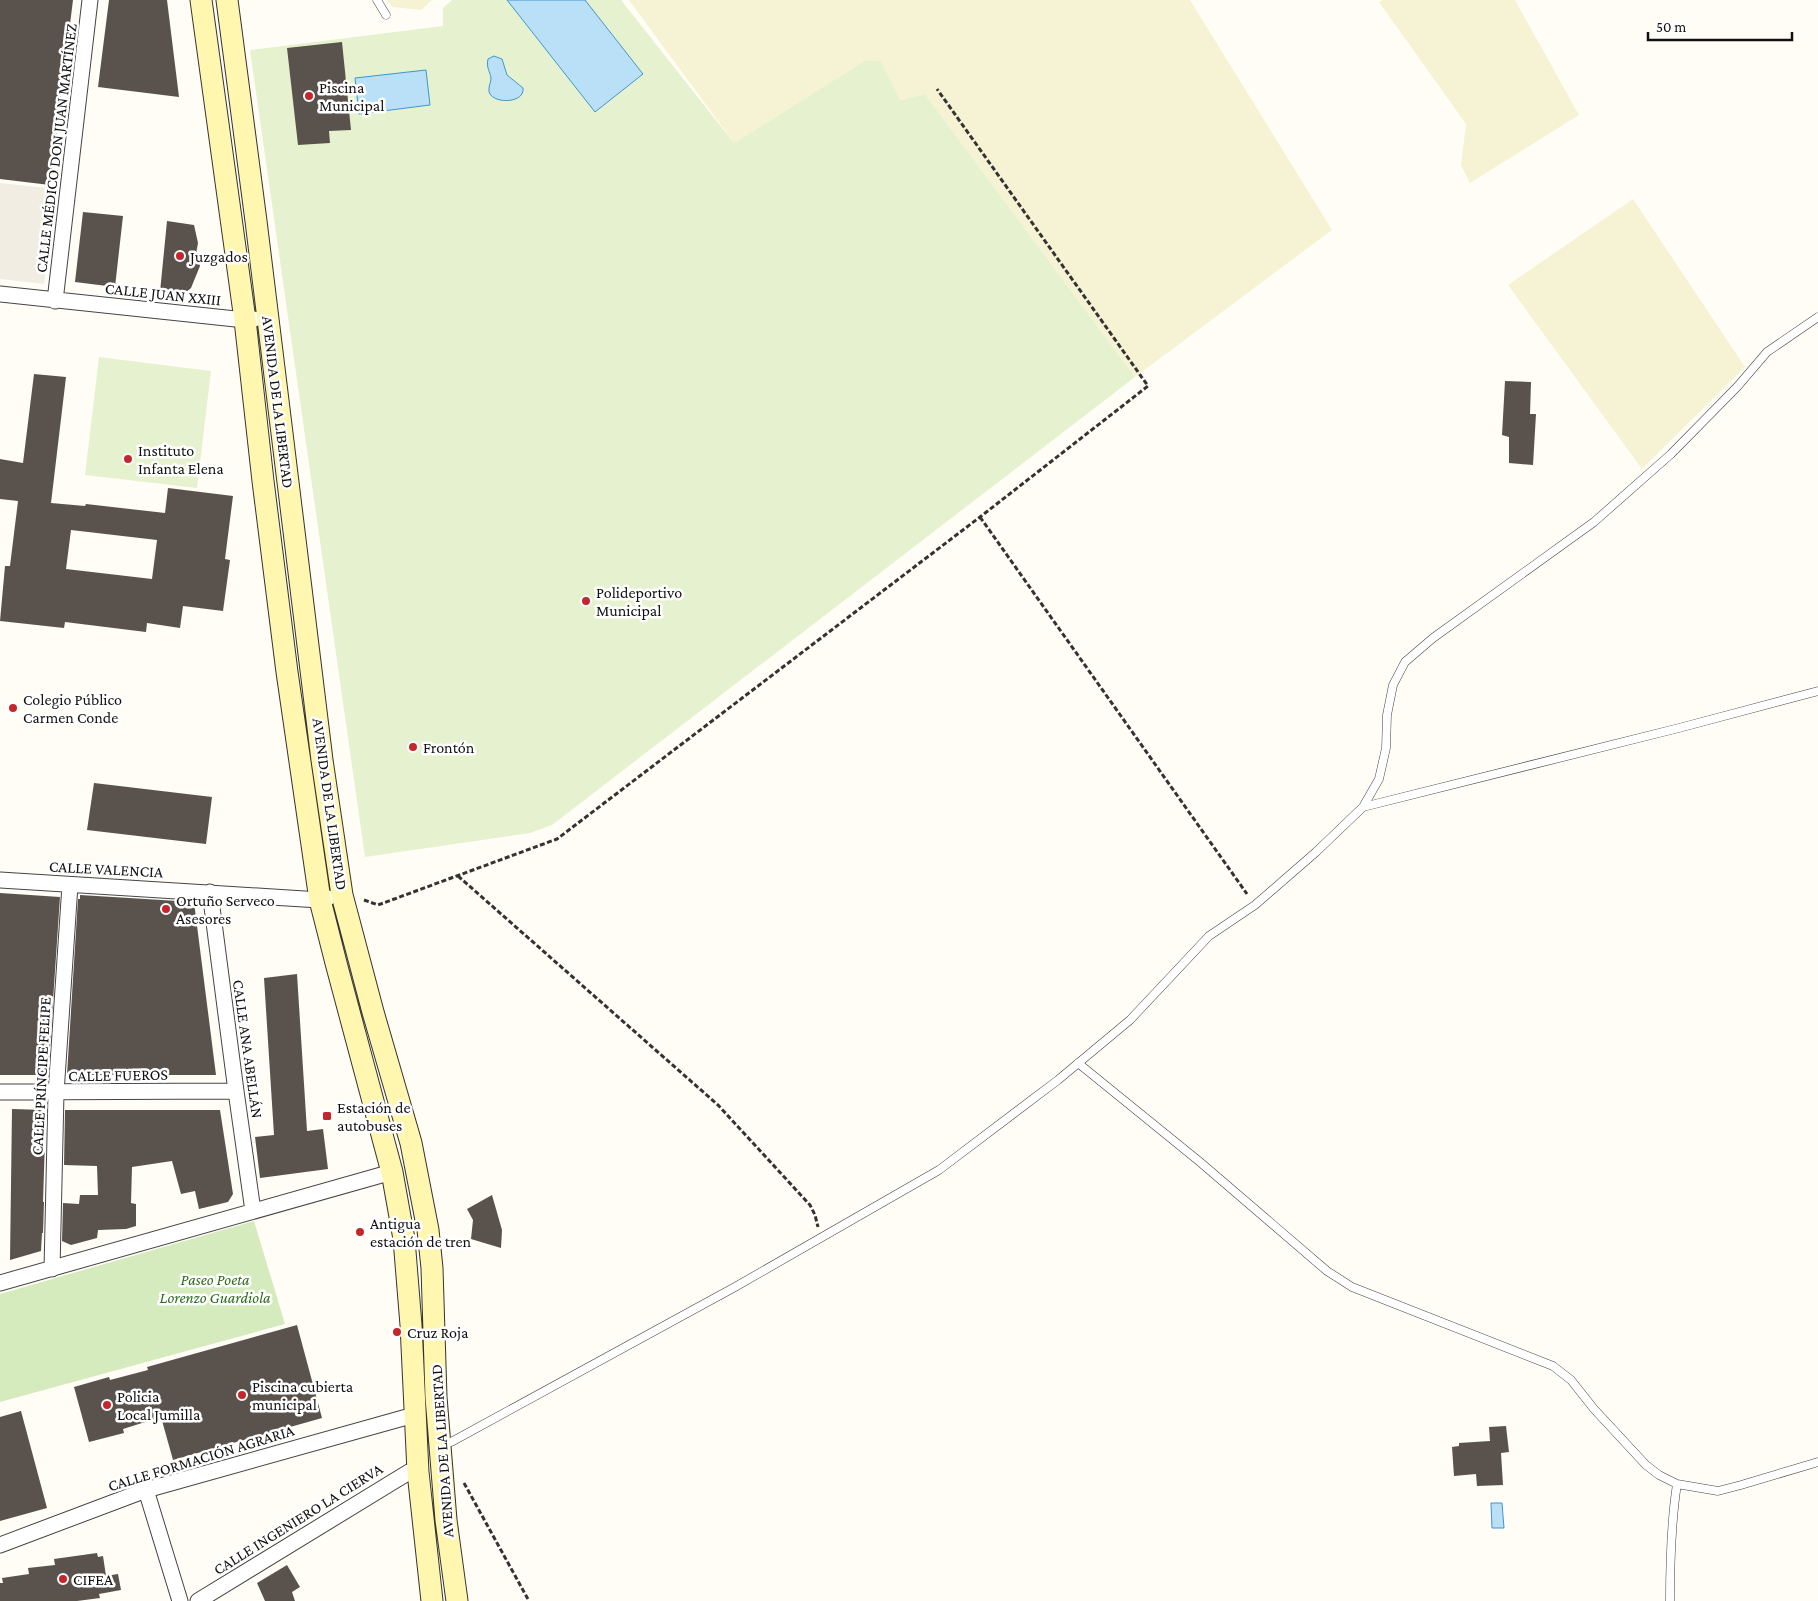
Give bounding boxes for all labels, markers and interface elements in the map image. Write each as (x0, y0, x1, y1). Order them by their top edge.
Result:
scale bar (1648, 10, 1792, 42)
text: 50 m (1656, 19, 1686, 35)
street label: CALLE MÉDICO DON JUAN MARTÍNEZ (32, 22, 81, 274)
place label: Piscina Municipal (319, 79, 384, 115)
marker: Piscina Municipal (303, 90, 315, 102)
place label: Juzgados (188, 248, 248, 266)
marker: Juzgados (174, 250, 186, 262)
street label: CALLE JUAN XXIII (104, 279, 222, 310)
street label: AVENIDA DE LA LIBERTAD (259, 315, 297, 489)
place label: Instituto Infanta Elena (138, 442, 224, 477)
marker: Instituto Infanta Elena (122, 453, 134, 465)
place label: Polideportivo Municipal (596, 584, 682, 620)
marker: Polideportivo Municipal (580, 595, 592, 607)
place label: Colegio Público Carmen Conde (23, 691, 122, 726)
marker: Colegio Público Carmen Conde (7, 702, 19, 714)
street label: AVENIDA DE LA LIBERTAD (309, 717, 351, 891)
place label: Frontón (423, 739, 475, 756)
marker: Frontón (407, 741, 419, 753)
street label: CALLE VALENCIA (49, 858, 164, 881)
place label: Ortuño Serveco Asesores (176, 892, 275, 927)
marker: Ortuño Serveco Asesores (160, 903, 172, 915)
street label: CALLE ANA ABELLÁN (230, 979, 266, 1119)
street label: CALLE PRÍNCIPE FELIPE (28, 996, 54, 1156)
street label: CALLE FUEROS (68, 1066, 168, 1084)
place label: Estación de autobuses (337, 1099, 410, 1134)
marker: Estación de autobuses (321, 1110, 333, 1122)
place label: Antigua estación de tren (370, 1215, 471, 1250)
marker: Antigua estación de tren (354, 1226, 366, 1238)
park label: Paseo Poeta Lorenzo Guardiola (159, 1271, 271, 1306)
place label: Cruz Roja (407, 1324, 469, 1342)
marker: Cruz Roja (391, 1326, 403, 1338)
street label: AVENIDA DE LA LIBERTAD (427, 1364, 457, 1538)
place label: Piscina cubierta municipal (252, 1378, 354, 1414)
place label: Policia Local Jumilla (117, 1388, 201, 1424)
marker: Piscina cubierta municipal (236, 1389, 248, 1401)
marker: Policia Local Jumilla (101, 1399, 113, 1411)
street label: CALLE FORMACIÓN AGRARIA (106, 1421, 297, 1494)
street label: CALLE INGENIERO LA CIERVA (210, 1459, 386, 1578)
place label: CIFEA (73, 1571, 114, 1588)
marker: CIFEA (57, 1573, 69, 1585)

